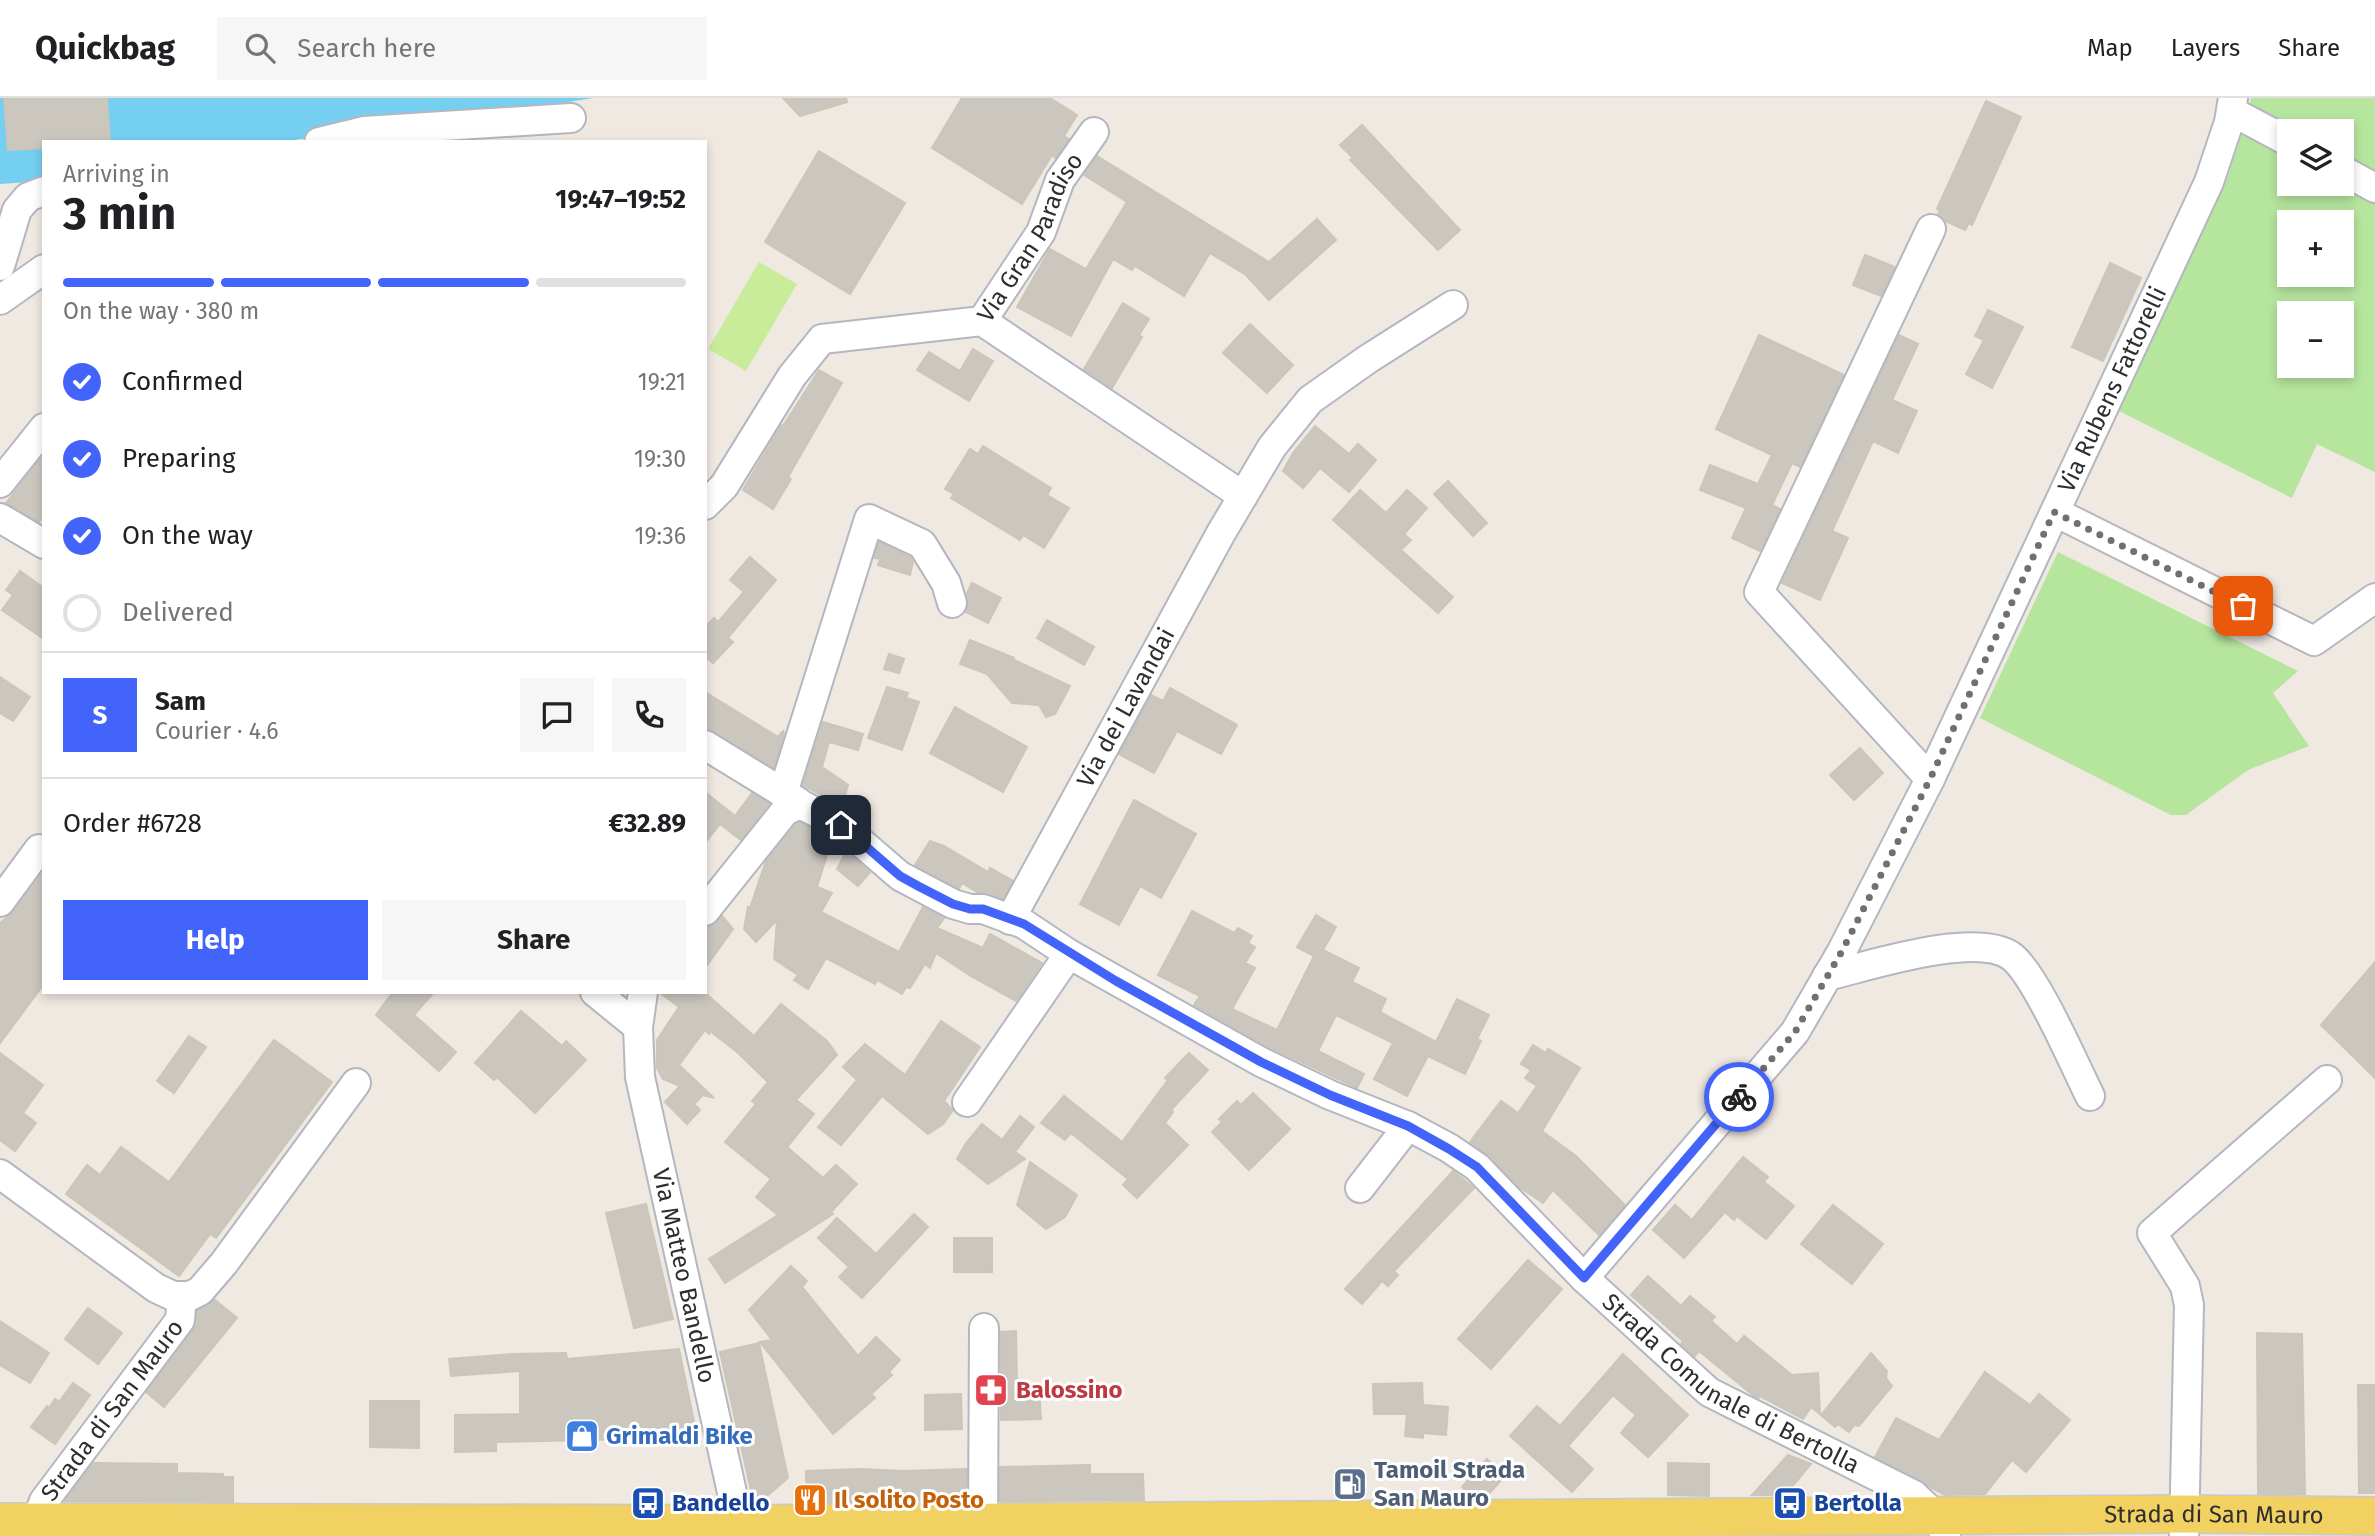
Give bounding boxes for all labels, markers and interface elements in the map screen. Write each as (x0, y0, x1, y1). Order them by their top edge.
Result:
search box (217, 17, 707, 80)
text: Quickbag (35, 28, 175, 68)
icon: search (241, 29, 279, 67)
text: Search here (297, 33, 436, 64)
text: Map (2087, 34, 2133, 62)
text: Layers (2171, 34, 2240, 62)
text: Share (2278, 34, 2340, 62)
map controls (2277, 119, 2354, 378)
button: layers (2277, 119, 2354, 196)
street label: Via Gran Paradiso (971, 147, 1089, 327)
text: Arriving in (63, 160, 170, 188)
text: 19:47–19:52 (555, 184, 686, 215)
text: 3 min (63, 186, 176, 241)
button: + (2277, 210, 2354, 287)
street label: Via Rubens Fattorelli (2052, 282, 2172, 497)
text: On the way · 380 m (63, 297, 259, 325)
button: − (2277, 301, 2354, 378)
icon: check (63, 363, 101, 401)
text: Confirmed (122, 366, 243, 397)
text: 19:21 (638, 368, 686, 396)
icon: check (63, 440, 101, 478)
text: Preparing (122, 443, 235, 474)
text: 19:30 (634, 445, 686, 473)
icon: check (63, 517, 101, 555)
text: On the way (122, 520, 253, 551)
text: 19:36 (635, 522, 686, 550)
pin (2213, 576, 2273, 636)
icon: bag (2224, 587, 2262, 625)
text: Delivered (122, 597, 234, 628)
street label: Via dei Lavandai (1071, 623, 1181, 792)
button: chat (520, 678, 594, 752)
button: phone (612, 678, 686, 752)
text: Sam (155, 686, 206, 717)
text: S (93, 700, 107, 731)
text: Courier · 4.6 (155, 717, 279, 745)
pin (811, 795, 871, 855)
icon: home (822, 806, 860, 844)
text: Order #6728 (63, 808, 202, 839)
text: €32.89 (608, 808, 686, 839)
button: Help (63, 900, 368, 980)
button: Share (382, 900, 686, 980)
courier (1704, 1062, 1774, 1132)
icon: bike (1720, 1078, 1758, 1116)
street label: Via Matteo Bandello (647, 1166, 721, 1386)
street label: Strada Comunale di Bertolla (1597, 1288, 1864, 1479)
street label: Strada di San Mauro (35, 1314, 189, 1506)
pharmacy icon: Balossino (972, 1371, 1010, 1409)
place label: Balossino (1016, 1376, 1122, 1404)
shop icon: Grimaldi Bike (563, 1417, 601, 1455)
place label: Grimaldi Bike (606, 1422, 753, 1450)
place label: Tamoil Strada San Mauro (1374, 1456, 1525, 1512)
fuel station icon: Tamoil Strada San Mauro (1331, 1465, 1369, 1503)
restaurant icon: Il solito Posto (791, 1481, 829, 1519)
bus stop icon: Bandello (629, 1484, 667, 1522)
bus stop icon: Bertolla (1771, 1484, 1809, 1522)
place label: Il solito Posto (834, 1486, 984, 1514)
place label: Bandello (672, 1489, 770, 1517)
place label: Bertolla (1814, 1489, 1902, 1517)
street label: Strada di San Mauro (2104, 1500, 2324, 1529)

